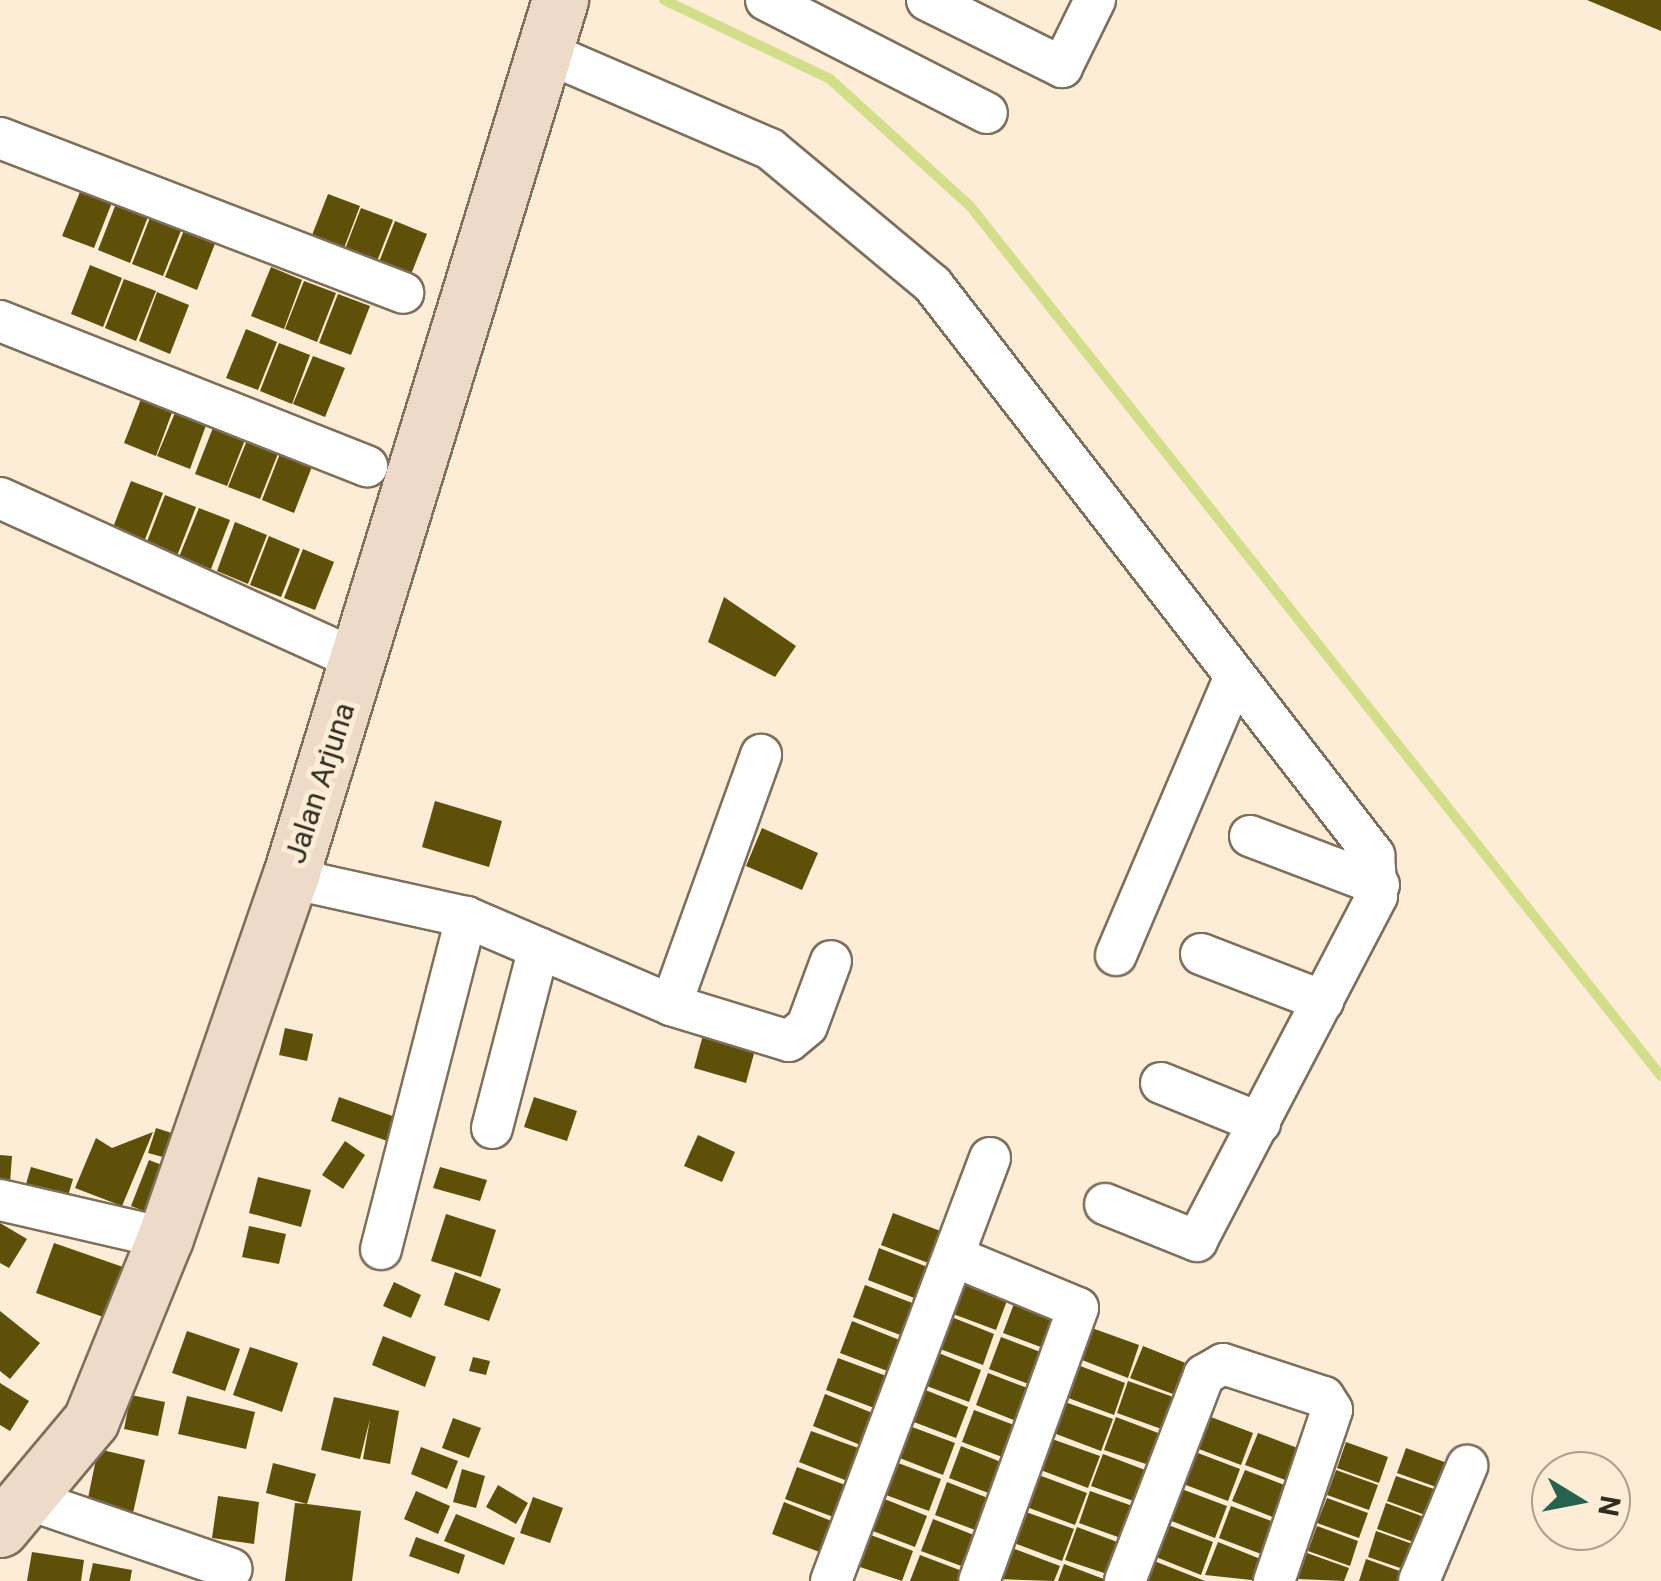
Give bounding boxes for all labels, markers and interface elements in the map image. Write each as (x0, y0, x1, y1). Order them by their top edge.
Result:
street label: Jalan Arjuna (277, 698, 363, 868)
north arrow (1531, 1451, 1631, 1551)
text: N (1591, 1493, 1627, 1519)

